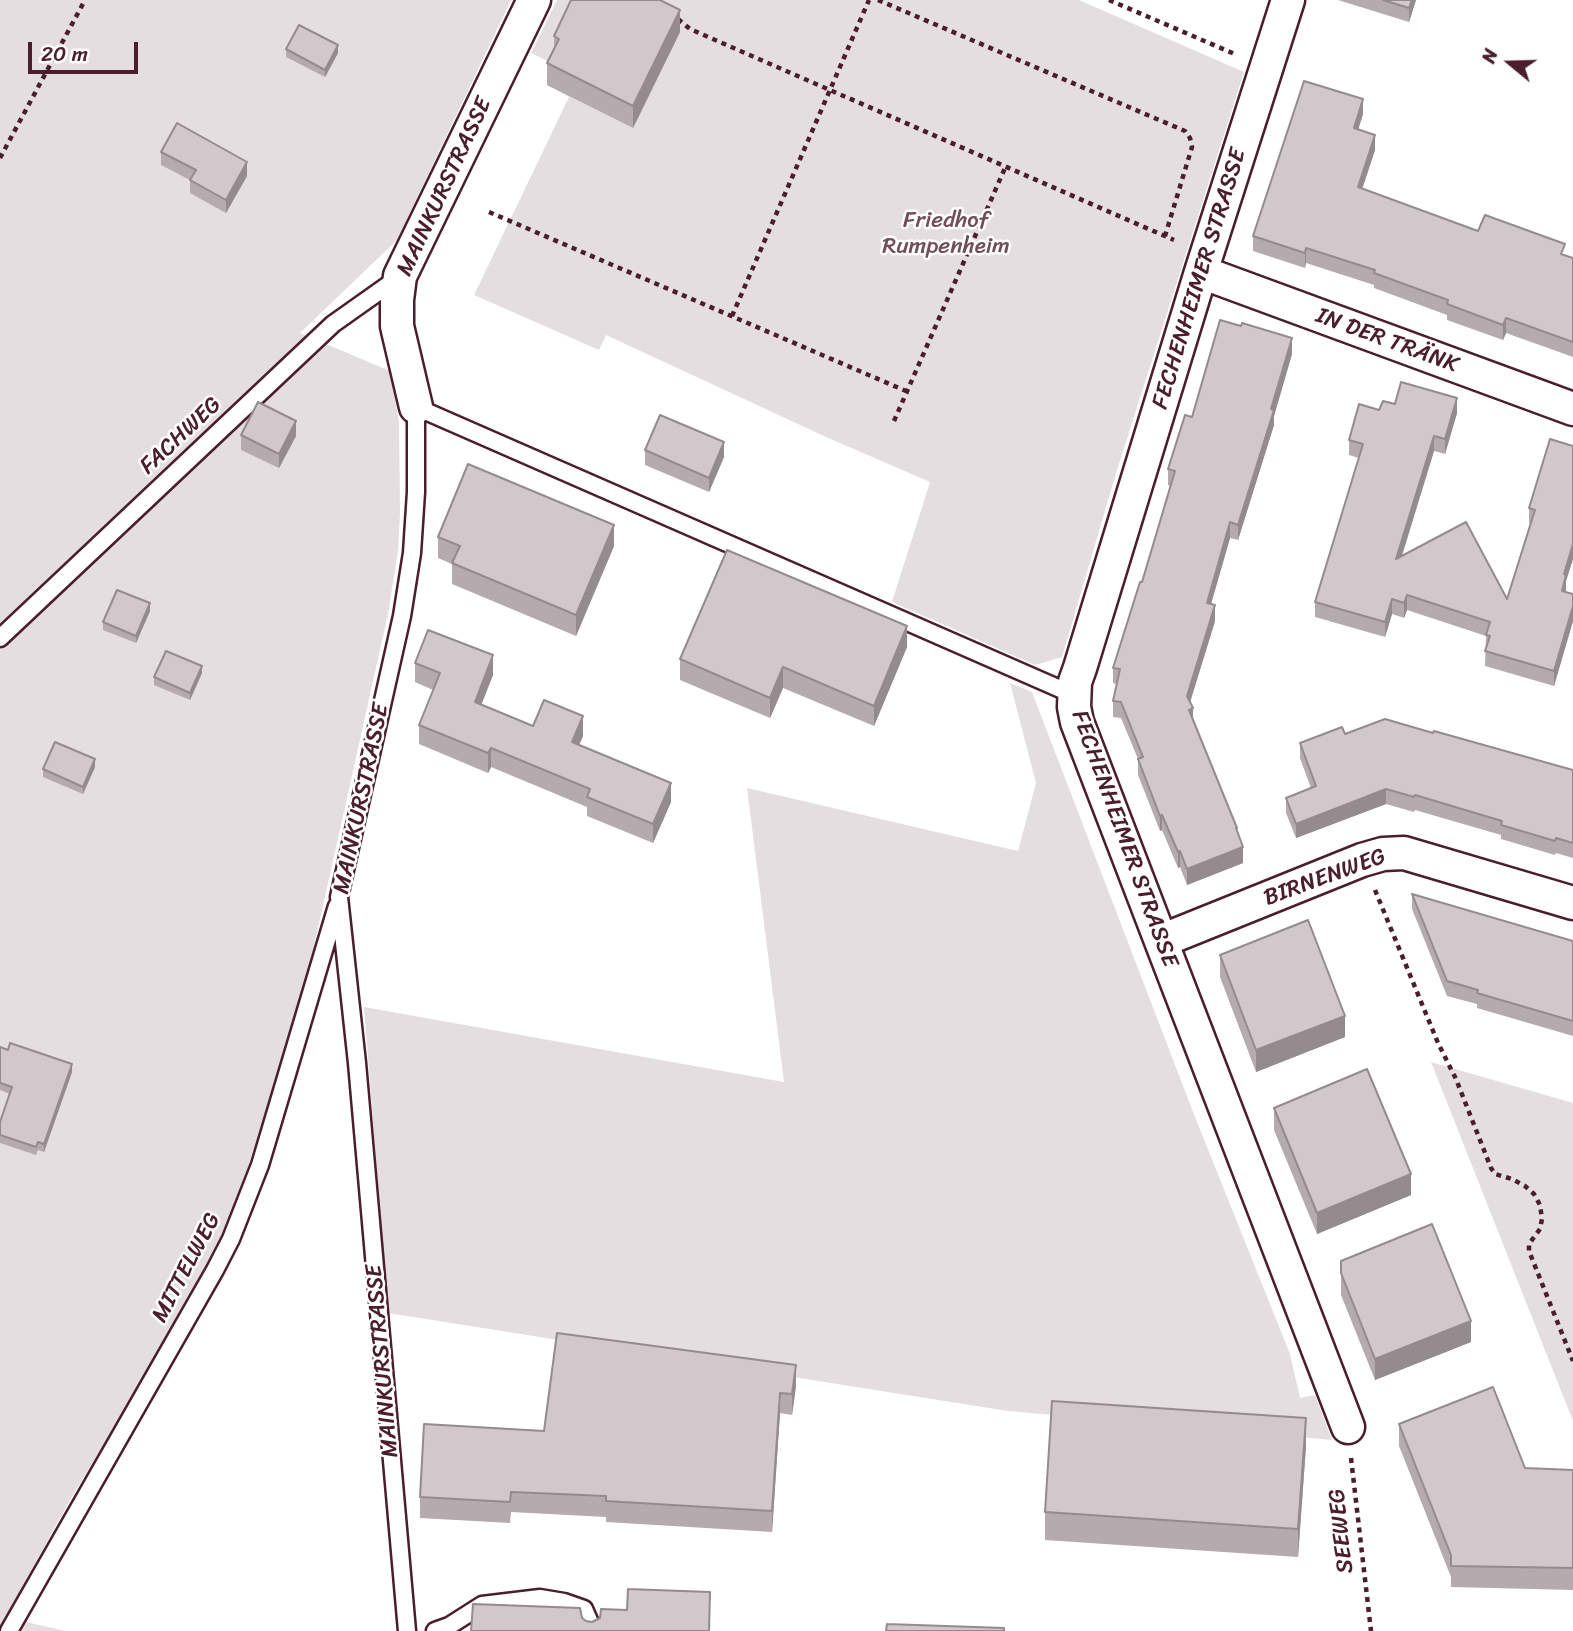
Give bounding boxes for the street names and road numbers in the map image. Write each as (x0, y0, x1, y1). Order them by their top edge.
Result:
street label: MAINKURSTRASSE (392, 93, 498, 281)
street label: FECHENHEIMER STRASSE (1147, 145, 1253, 413)
street label: IN DER TRÄNK (1312, 302, 1462, 380)
street label: FACHWEG (135, 391, 227, 481)
street label: MAINKURSTRASSE (328, 701, 396, 897)
street label: FECHENHEIMER STRASSE (1065, 707, 1183, 971)
street label: BIRNENWEG (1260, 843, 1390, 913)
street label: MITTELWEG (147, 1209, 227, 1327)
street label: MAINKURSTRASSE (361, 1263, 405, 1459)
street label: SEEWEG (1324, 1487, 1360, 1575)

